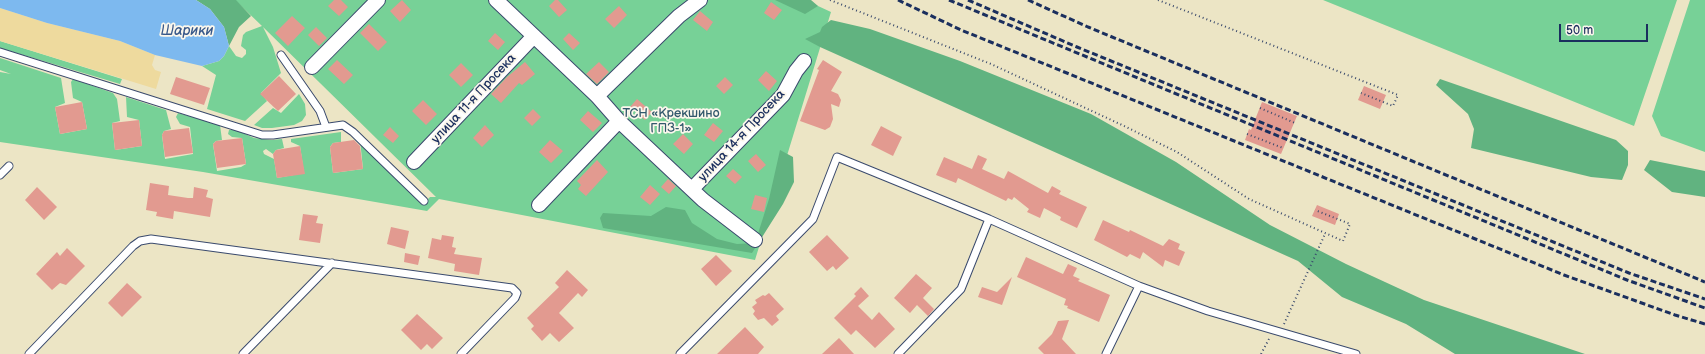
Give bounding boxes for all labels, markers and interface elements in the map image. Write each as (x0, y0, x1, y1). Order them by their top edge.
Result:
scale bar (1561, 16, 1650, 42)
water label: Шарики (161, 23, 213, 39)
text: 50 m (1566, 23, 1593, 38)
street label: улица 11-я Просека (428, 51, 520, 147)
street label: улица 14-я Просека (695, 87, 789, 185)
park label: ТСН «Крекшино ГПЗ-1» (622, 106, 720, 137)

